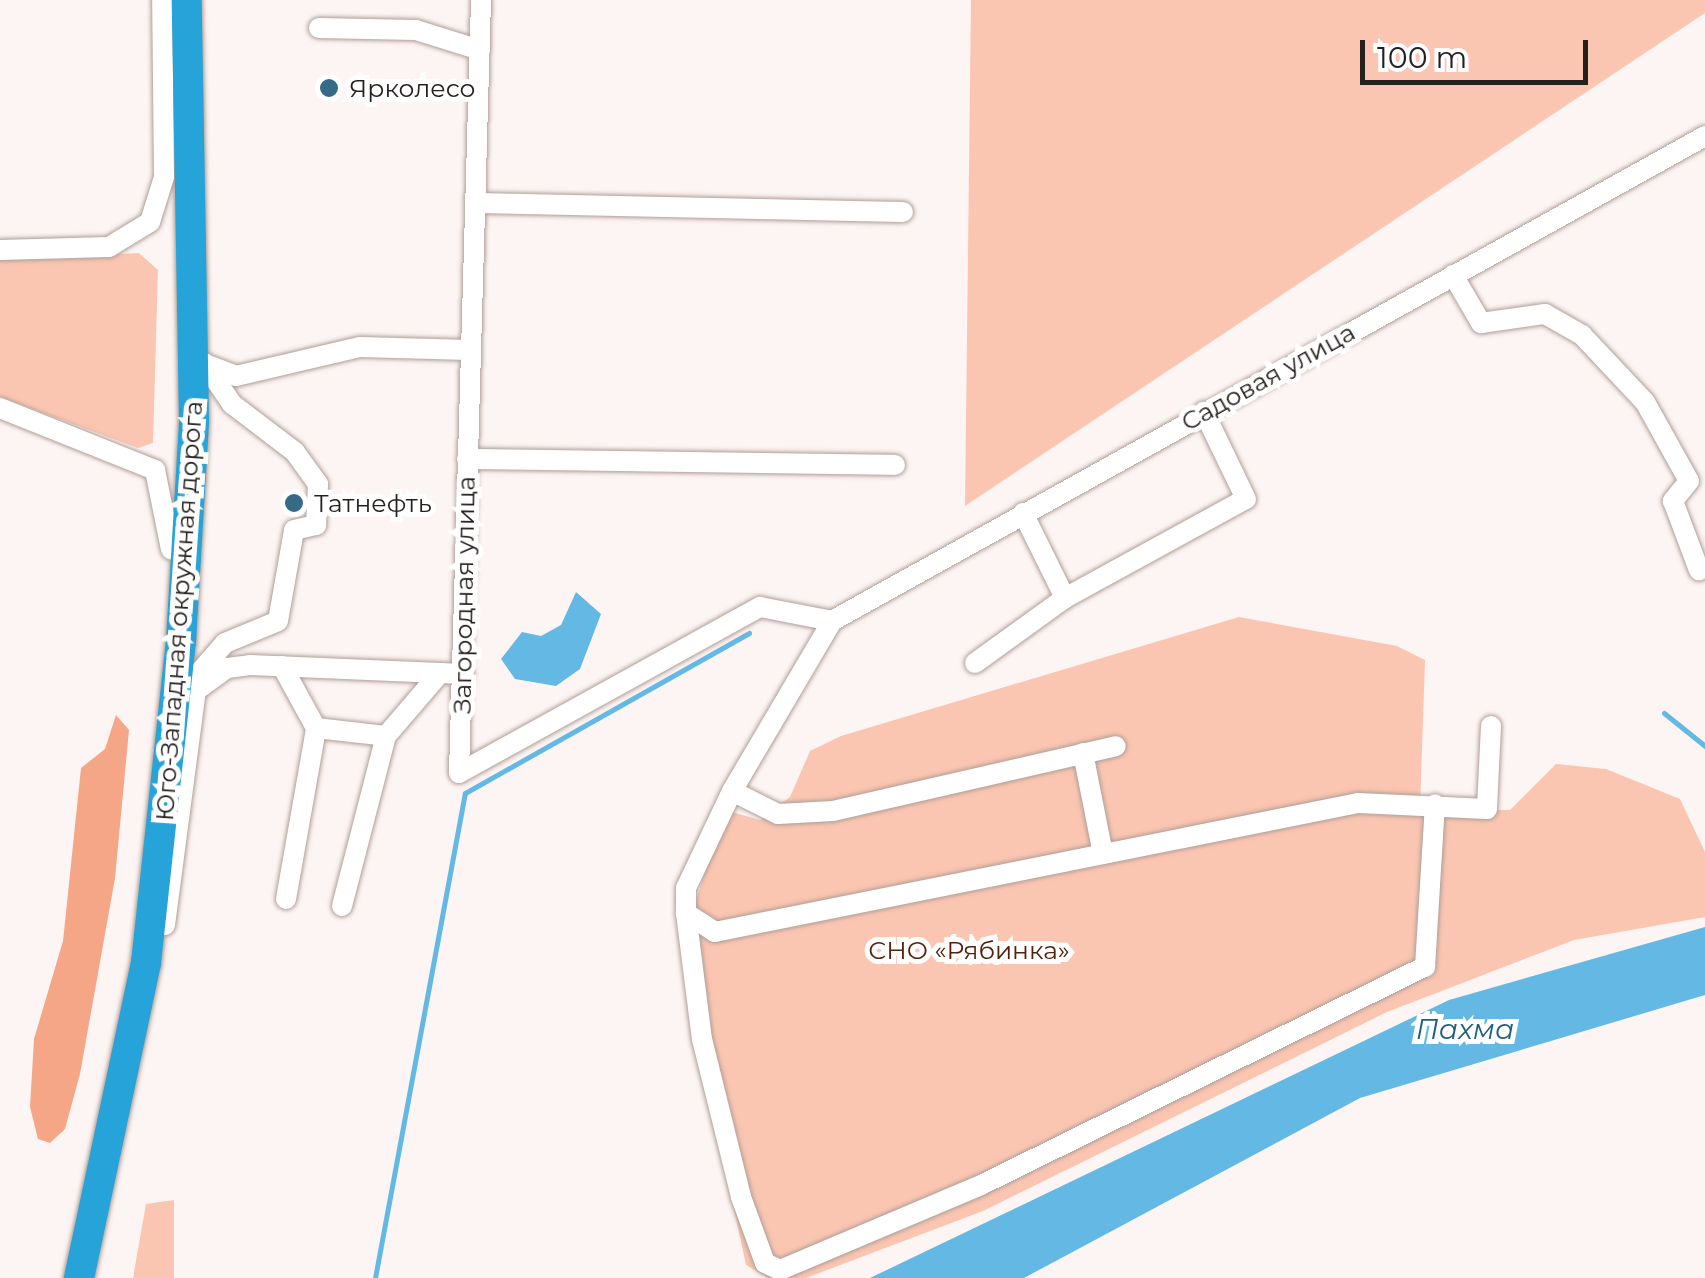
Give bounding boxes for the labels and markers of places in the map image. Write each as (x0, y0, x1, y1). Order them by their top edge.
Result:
place label: Ярколесо (349, 73, 475, 103)
marker: Ярколесо (318, 77, 340, 99)
place label: Татнефть (314, 488, 432, 518)
marker: Татнефть (283, 492, 305, 514)

